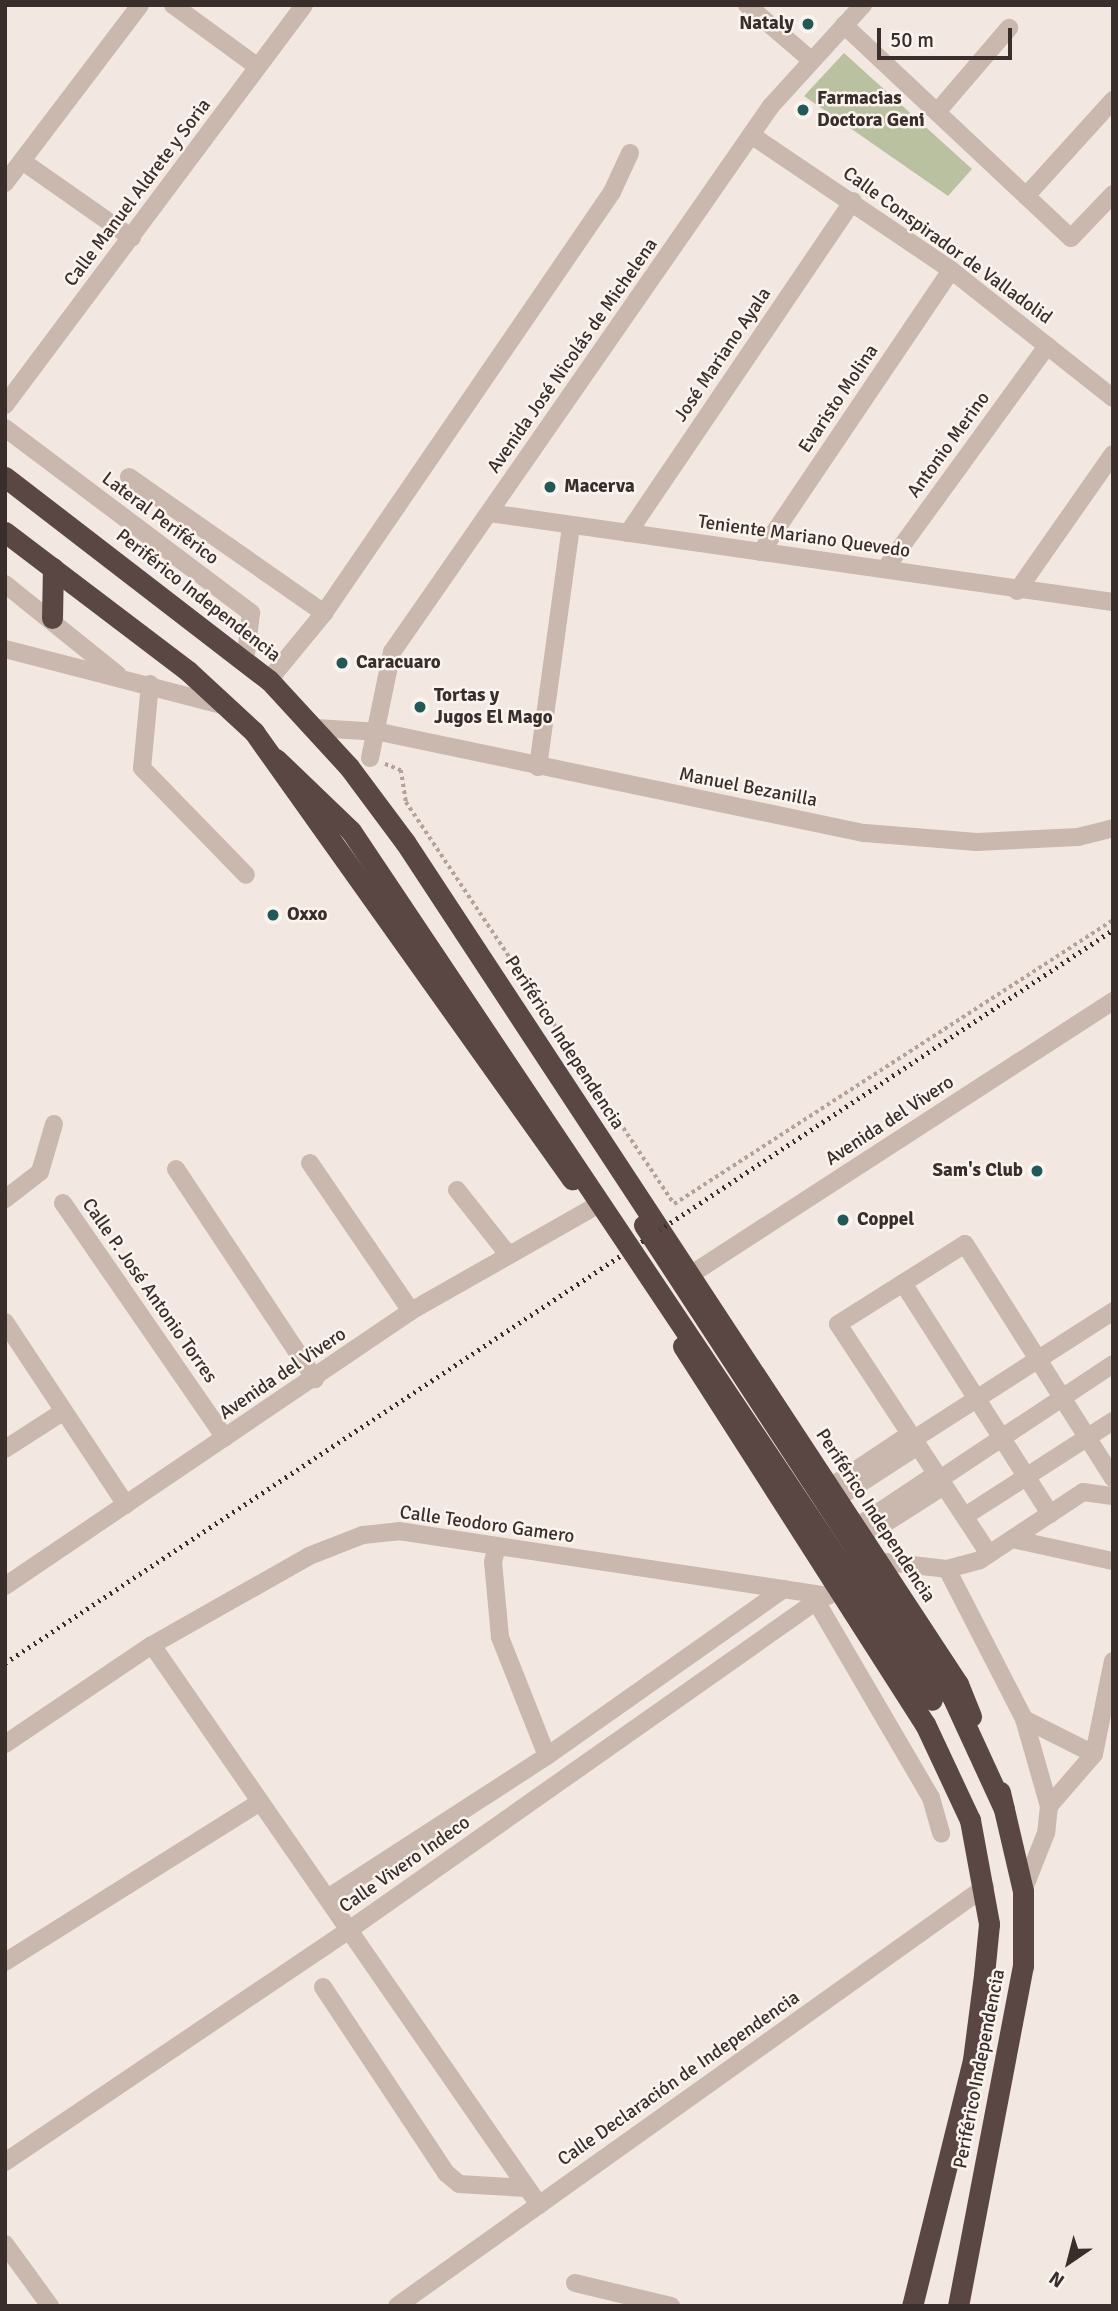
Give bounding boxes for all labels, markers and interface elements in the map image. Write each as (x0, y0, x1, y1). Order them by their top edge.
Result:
place label: Nataly (739, 13, 794, 35)
scale bar (880, 14, 1015, 58)
marker: Nataly (800, 16, 816, 32)
text: 50 m (890, 27, 934, 53)
place label: Farmacias Doctora Geni (817, 88, 925, 132)
street label: Calle Manuel Aldrete y Soria (60, 95, 216, 291)
marker: Farmacias Doctora Geni (795, 102, 811, 118)
street label: Calle Conspirador de Valladolid (838, 162, 1056, 330)
street label: Avenida José Nicolás de Michelena (483, 234, 663, 478)
street label: José Mariano Ayala (670, 284, 776, 426)
street label: Evaristo Molina (794, 340, 884, 458)
street label: Antonio Merino (903, 388, 995, 502)
street label: Lateral Periférico (97, 468, 223, 570)
place label: Macerva (564, 476, 635, 498)
marker: Macerva (542, 479, 558, 495)
street label: Teniente Mariano Quevedo (696, 511, 912, 563)
street label: Periférico Independencia (111, 525, 285, 667)
place label: Caracuaro (356, 652, 441, 674)
marker: Caracuaro (334, 655, 350, 671)
place label: Tortas y Jugos El Mago (434, 685, 553, 729)
marker: Tortas y Jugos El Mago (412, 699, 428, 715)
street label: Manuel Bezanilla (677, 763, 819, 813)
place label: Oxxo (287, 904, 327, 926)
marker: Oxxo (265, 907, 281, 923)
street label: Periférico Independencia (499, 952, 629, 1134)
street label: Avenida del Vivero (822, 1071, 958, 1171)
place label: Sam's Club (932, 1160, 1023, 1182)
marker: Sam's Club (1029, 1163, 1045, 1179)
street label: Calle P. José Antonio Torres (76, 1194, 222, 1388)
place label: Coppel (857, 1209, 914, 1231)
marker: Coppel (835, 1212, 851, 1228)
street label: Avenida del Vivero (215, 1323, 351, 1425)
street label: Periférico Independencia (810, 1425, 940, 1607)
street label: Calle Teodoro Gamero (398, 1501, 576, 1549)
street label: Calle Vivero Indeco (335, 1811, 475, 1919)
street label: Periférico Independencia (949, 1967, 1011, 2171)
street label: Calle Declaración de Independencia (554, 1987, 804, 2171)
north arrow (1034, 2227, 1104, 2297)
text: N (1045, 2266, 1069, 2293)

